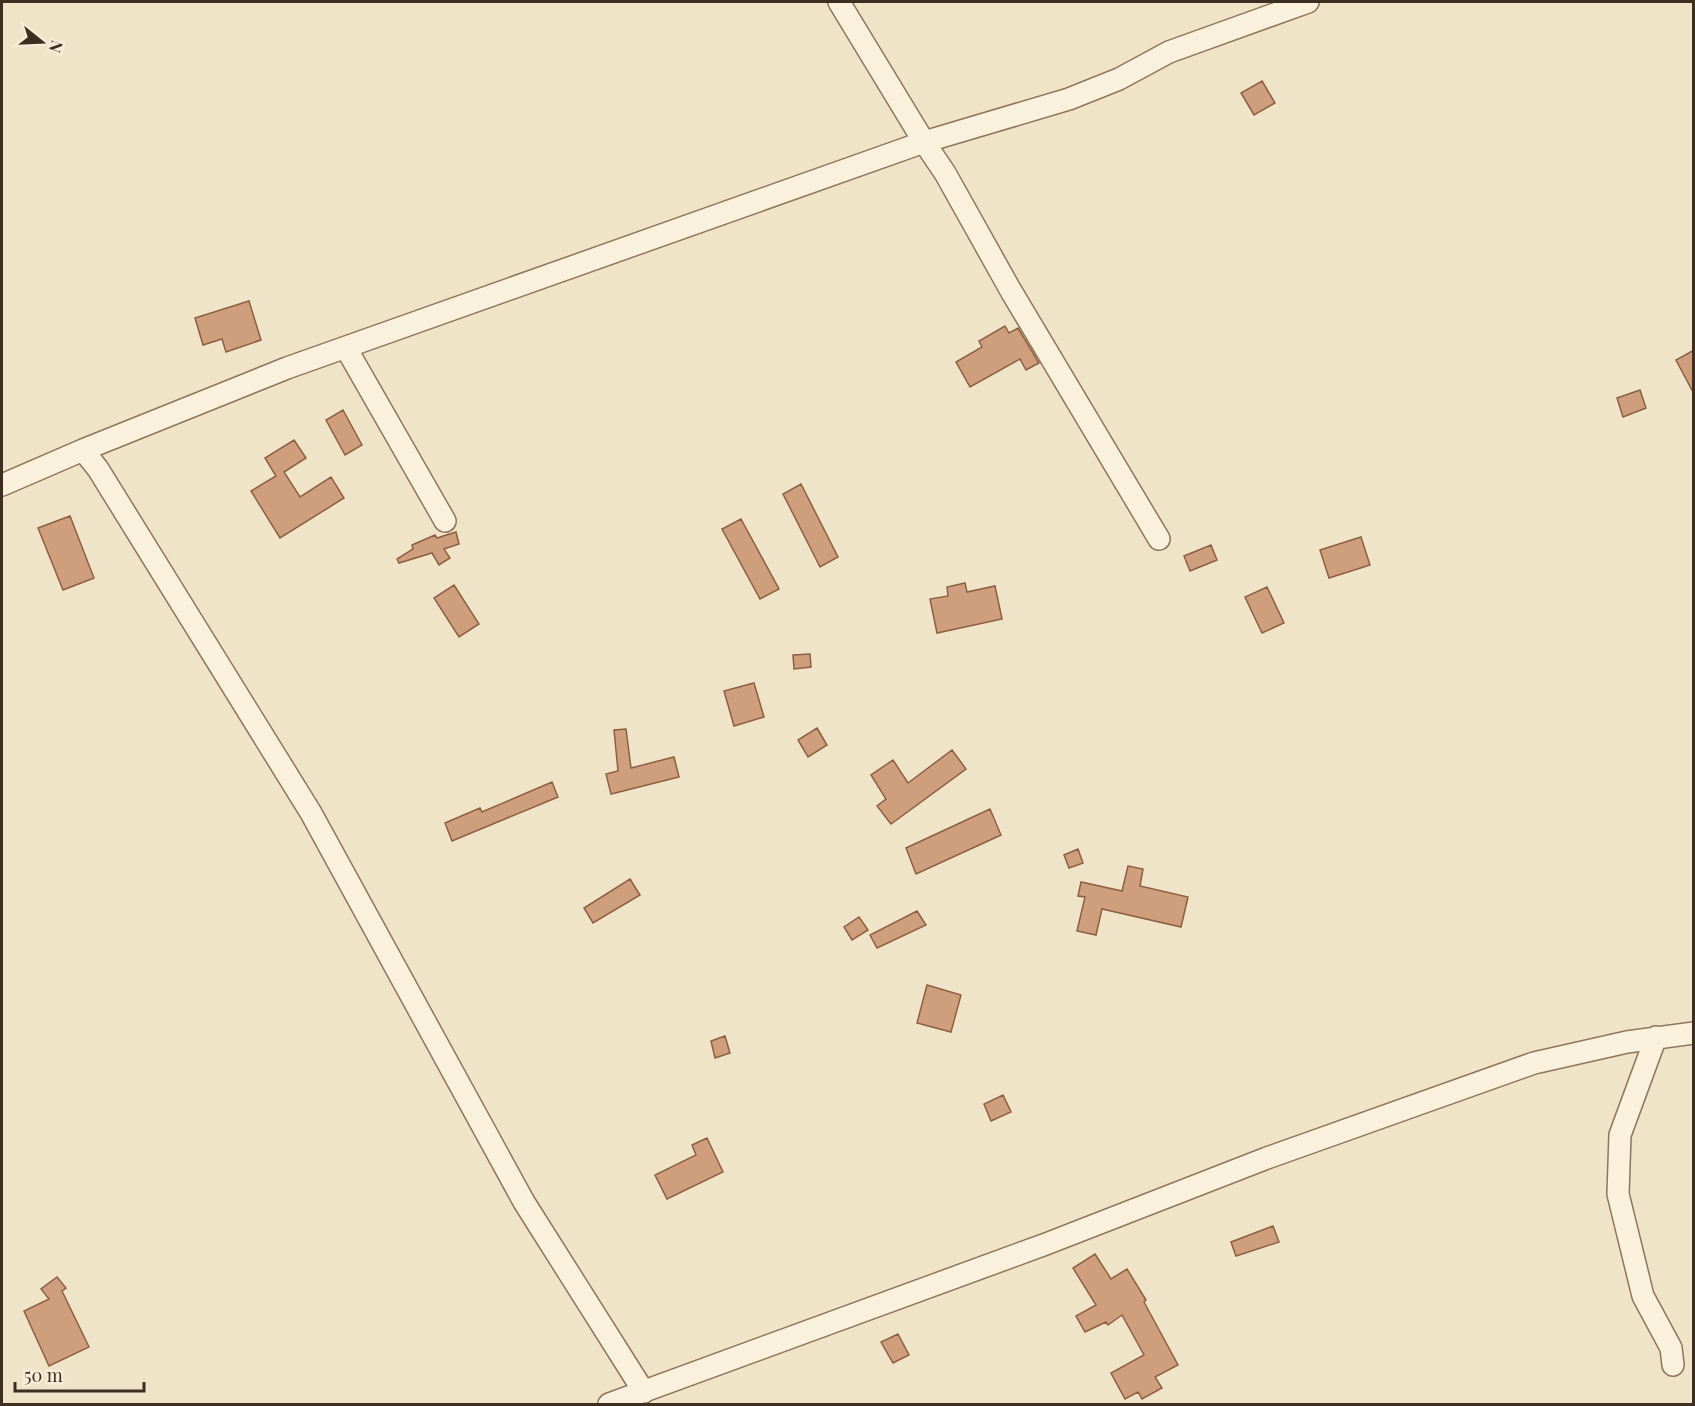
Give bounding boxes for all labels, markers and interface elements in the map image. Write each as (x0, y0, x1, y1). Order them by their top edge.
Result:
north arrow (12, 12, 72, 72)
text: N (45, 38, 69, 56)
scale bar (15, 1355, 144, 1393)
text: 50 m (24, 1363, 63, 1387)

